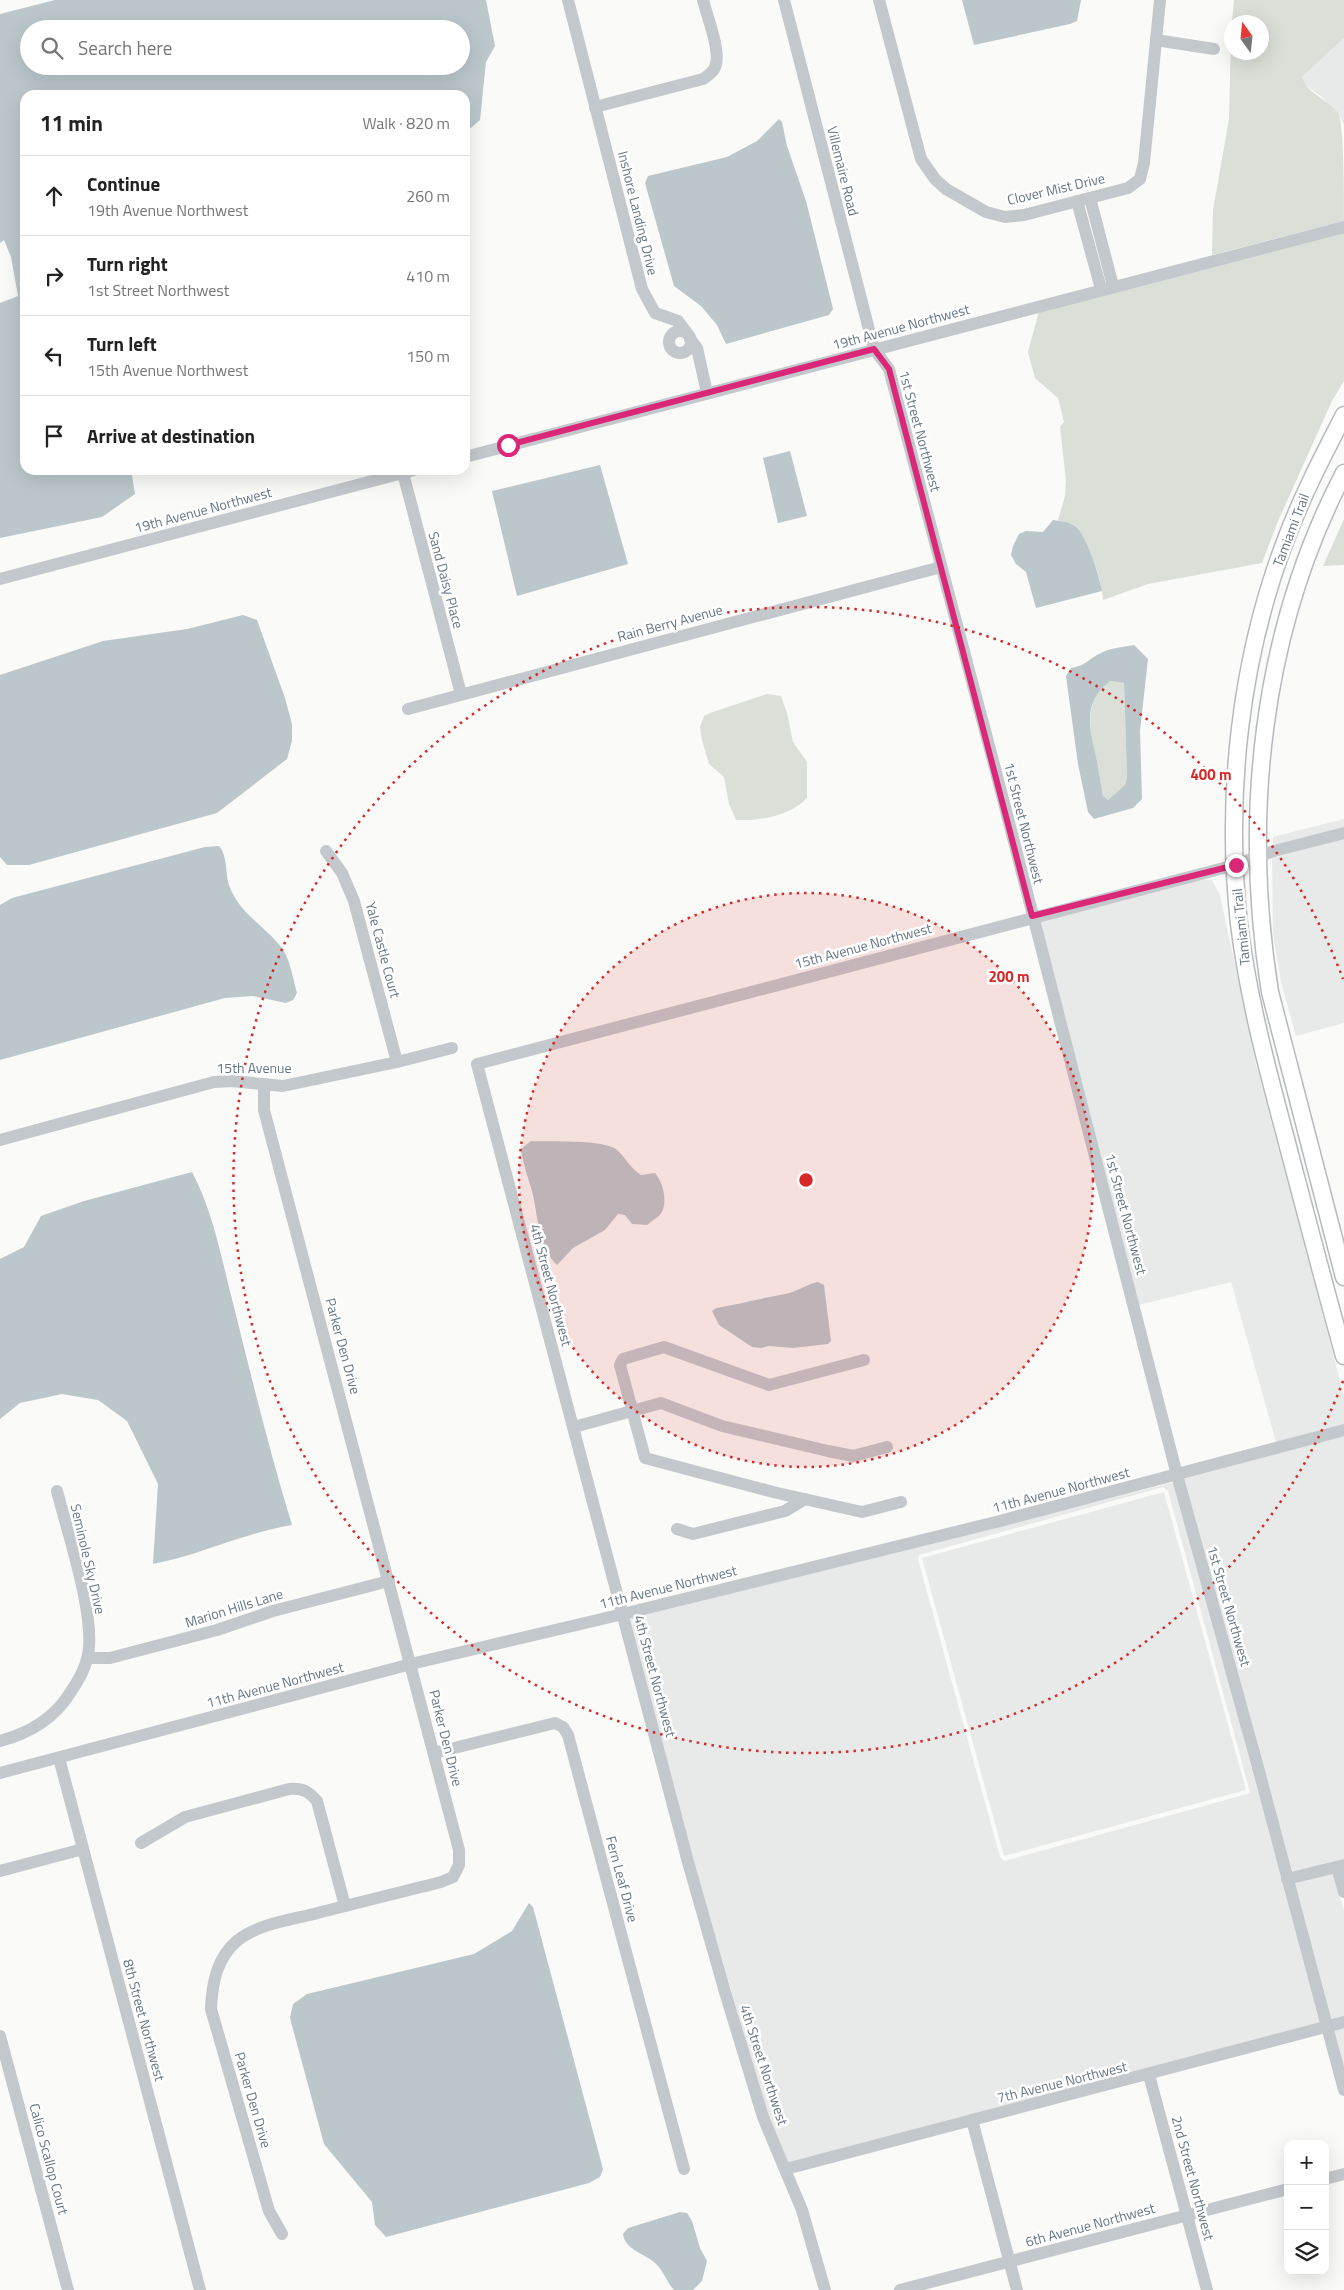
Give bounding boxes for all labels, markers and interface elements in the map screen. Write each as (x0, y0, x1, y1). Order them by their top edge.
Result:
north arrow (1224, 15, 1269, 60)
search box (20, 20, 470, 75)
text: Search here (78, 33, 172, 62)
icon: search (38, 34, 66, 62)
text: 11 min (40, 107, 103, 139)
text: Walk · 820 m (362, 111, 450, 135)
street label: Villemaire Road (822, 124, 865, 218)
street label: Inshore Landing Drive (613, 149, 664, 277)
street label: Clover Mist Drive (1005, 167, 1107, 210)
text: Continue (87, 169, 160, 198)
icon: ahead (40, 182, 68, 210)
text: 260 m (406, 184, 450, 208)
text: 19th Avenue Northwest (87, 198, 248, 222)
text: Turn right (87, 249, 168, 278)
icon: right (40, 262, 68, 290)
text: 410 m (406, 264, 450, 288)
text: 1st Street Northwest (87, 278, 229, 302)
street label: 19th Avenue Northwest (830, 298, 972, 355)
text: Turn left (87, 329, 157, 358)
icon: left (40, 342, 68, 370)
text: 150 m (406, 344, 450, 368)
text: 15th Avenue Northwest (87, 358, 248, 382)
street label: 1st Street Northwest (894, 368, 947, 494)
text: Arrive at destination (87, 421, 255, 450)
icon: arrive (40, 422, 68, 450)
route start (497, 434, 520, 457)
street label: 19th Avenue Northwest (132, 481, 274, 538)
street label: Tamiami Trail (1267, 490, 1314, 570)
street label: Sand Daisy Place (423, 529, 470, 631)
street label: Rain Berry Avenue (615, 598, 725, 647)
street label: 1st Street Northwest (999, 760, 1050, 886)
text: 400 m (1190, 763, 1232, 786)
route end (1225, 854, 1248, 877)
street label: Tamiami Trail (1226, 888, 1255, 966)
street label: Yale Castle Court (361, 900, 406, 1000)
street label: 15th Avenue Northwest (792, 917, 934, 974)
text: 200 m (988, 965, 1030, 988)
street label: 15th Avenue (217, 1057, 291, 1078)
street label: 1st Street Northwest (1100, 1151, 1153, 1277)
centre of rings (797, 1171, 815, 1189)
street label: 4th Street Northwest (525, 1221, 578, 1348)
street label: Parker Den Drive (321, 1295, 366, 1396)
street label: 11th Avenue Northwest (990, 1461, 1132, 1518)
street label: Seminole Sky Drive (66, 1502, 111, 1616)
street label: 1st Street Northwest (1202, 1543, 1257, 1669)
street label: 11th Avenue Northwest (597, 1559, 739, 1614)
street label: Marion Hills Lane (182, 1583, 285, 1632)
street label: 4th Street Northwest (629, 1612, 682, 1739)
street label: 11th Avenue Northwest (204, 1656, 346, 1713)
street label: Parker Den Drive (424, 1687, 469, 1788)
street label: Fern Leaf Drive (601, 1833, 644, 1924)
street label: 8th Street Northwest (118, 1956, 171, 2083)
street label: 4th Street Northwest (735, 2002, 794, 2128)
street label: Parker Den Drive (230, 2049, 277, 2150)
street label: 7th Avenue Northwest (995, 2055, 1129, 2108)
street label: Calico Scallop Court (25, 2101, 74, 2217)
street label: 2nd Street Northwest (1167, 2113, 1220, 2243)
map controls (1284, 2140, 1329, 2275)
button: + (1284, 2140, 1329, 2185)
button: − (1284, 2185, 1329, 2230)
street label: 6th Avenue Northwest (1023, 2197, 1157, 2252)
button: layers (1284, 2230, 1329, 2275)

